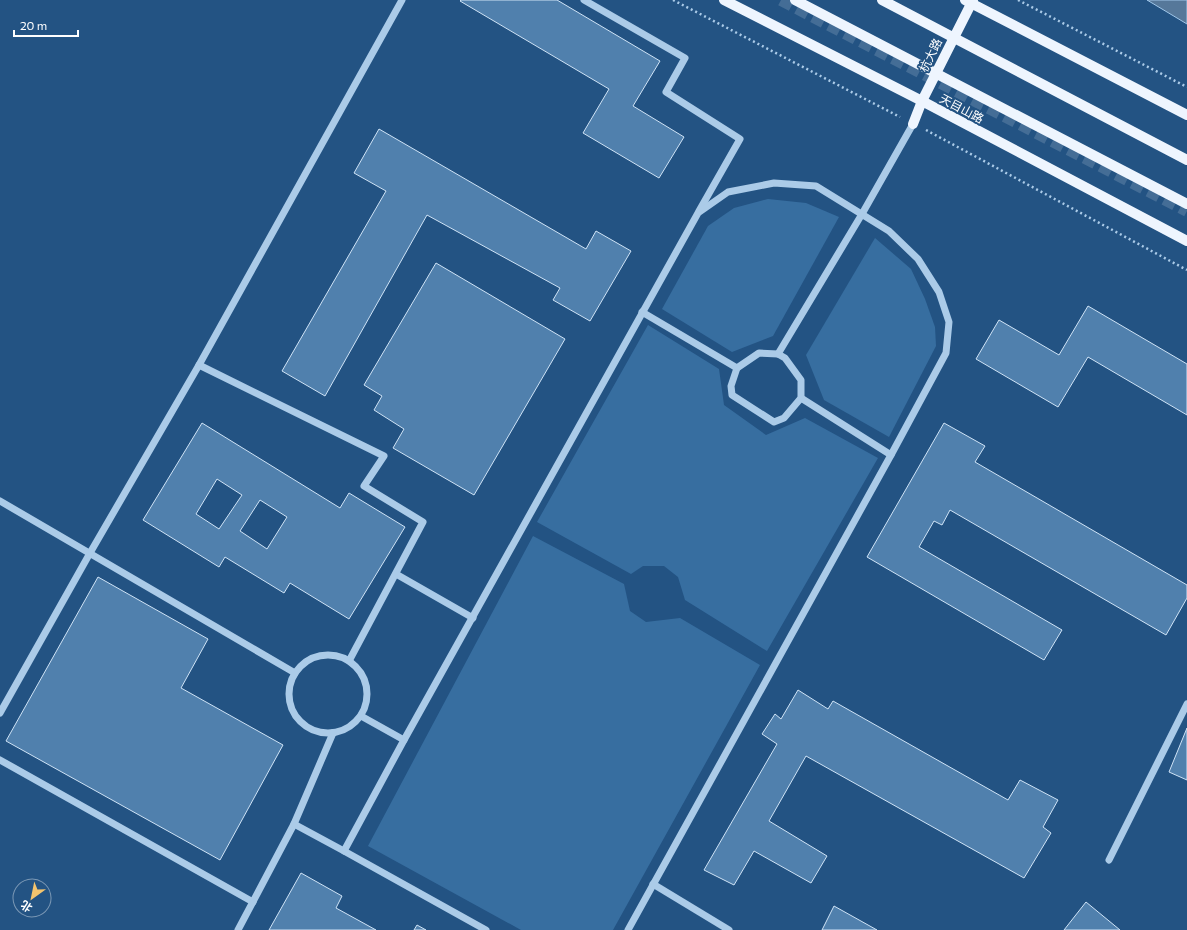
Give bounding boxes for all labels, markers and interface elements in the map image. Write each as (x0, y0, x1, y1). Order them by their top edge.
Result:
scale bar (14, 12, 78, 38)
text: 20 m (20, 18, 47, 32)
street label: 杭大路 (916, 36, 944, 74)
street label: 天目山路 (938, 91, 986, 125)
north arrow (12, 878, 52, 918)
text: 北 (18, 898, 34, 915)

